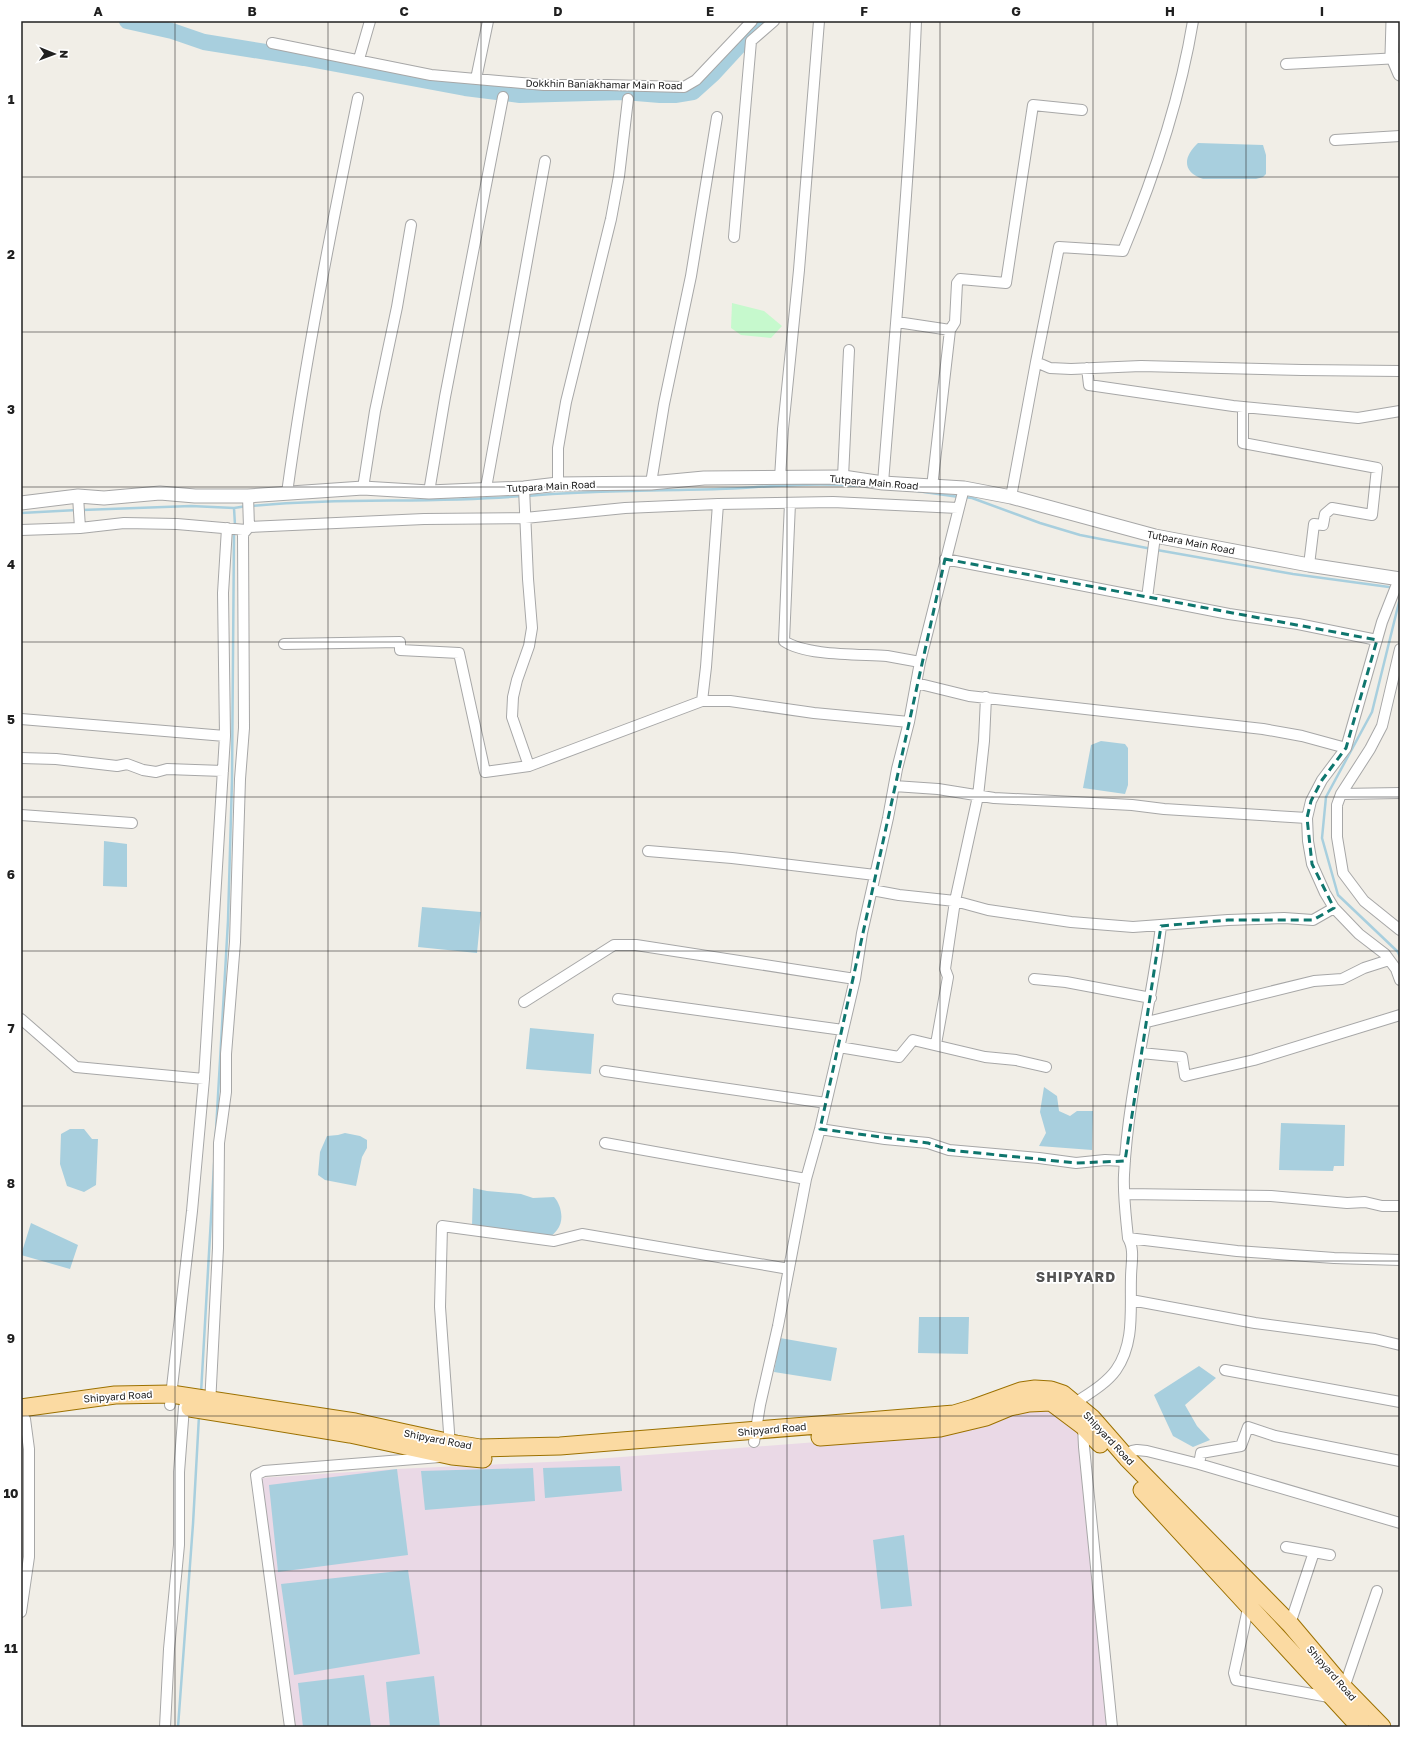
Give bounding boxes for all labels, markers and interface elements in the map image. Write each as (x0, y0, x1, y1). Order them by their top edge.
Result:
text: A (93, 3, 103, 19)
text: B (247, 3, 257, 19)
text: C (399, 3, 409, 19)
text: D (553, 3, 563, 19)
text: E (706, 3, 714, 19)
text: F (860, 3, 868, 19)
text: G (1011, 3, 1021, 19)
text: H (1165, 3, 1175, 19)
text: I (1320, 3, 1324, 19)
north arrow (34, 34, 74, 74)
text: N (58, 50, 71, 58)
street label: Dokkhin Baniakhamar Main Road (525, 77, 683, 91)
text: 1 (8, 91, 15, 107)
text: 2 (7, 246, 15, 262)
text: 3 (7, 401, 15, 417)
street label: Tutpara Main Road (829, 472, 919, 492)
street label: Tutpara Main Road (506, 478, 596, 494)
street label: Tutpara Main Road (1146, 528, 1236, 556)
text: 4 (7, 556, 15, 572)
text: 5 (7, 711, 15, 727)
text: 6 (7, 866, 15, 882)
text: 7 (7, 1020, 15, 1036)
text: 8 (7, 1175, 15, 1191)
district label: SHIPYARD (1036, 1268, 1116, 1285)
text: 9 (7, 1330, 15, 1346)
street label: Shipyard Road (83, 1388, 153, 1404)
street label: Shipyard Road (1081, 1409, 1137, 1467)
street label: Shipyard Road (737, 1420, 807, 1438)
street label: Shipyard Road (403, 1427, 473, 1451)
text: 10 (3, 1485, 19, 1501)
text: 11 (4, 1640, 18, 1656)
street label: Shipyard Road (1305, 1643, 1359, 1703)

